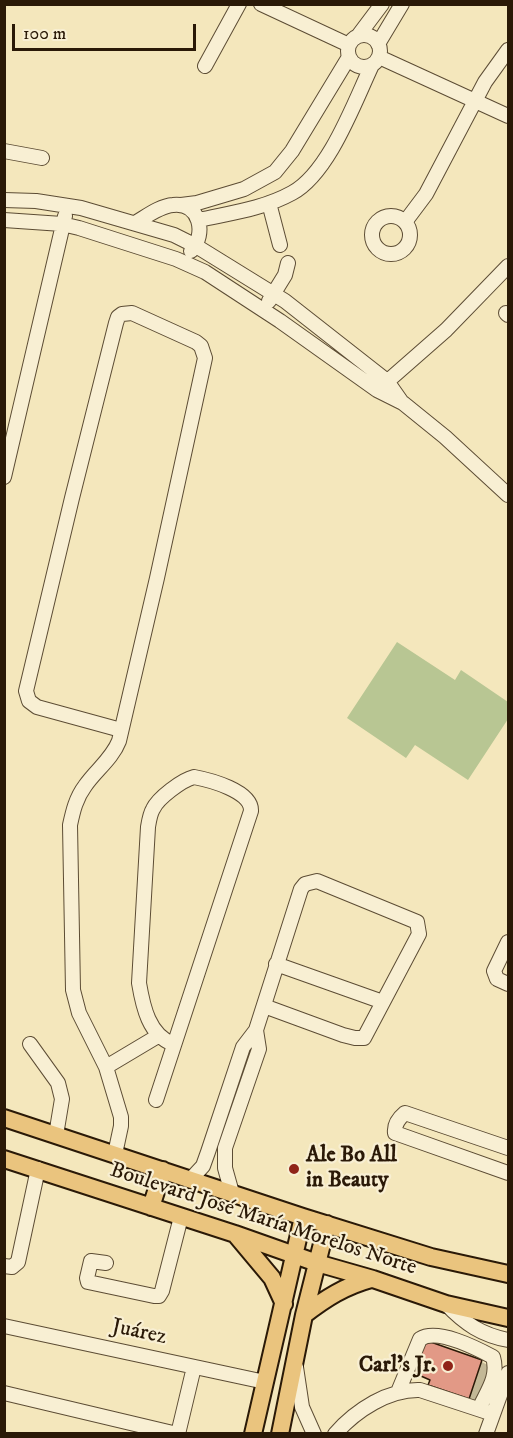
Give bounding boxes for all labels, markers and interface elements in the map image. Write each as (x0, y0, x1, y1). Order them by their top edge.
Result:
scale bar (15, 12, 200, 50)
text: 100 m (23, 23, 66, 45)
place label: Ale Bo All in Beauty (306, 1143, 397, 1194)
street label: Boulevard José María Morelos Norte (106, 1158, 420, 1282)
marker: Ale Bo All in Beauty (287, 1162, 301, 1176)
street label: Juárez (109, 1314, 169, 1352)
place label: Carl's Jr. (359, 1353, 436, 1379)
marker: Carl's Jr. (441, 1359, 455, 1373)

